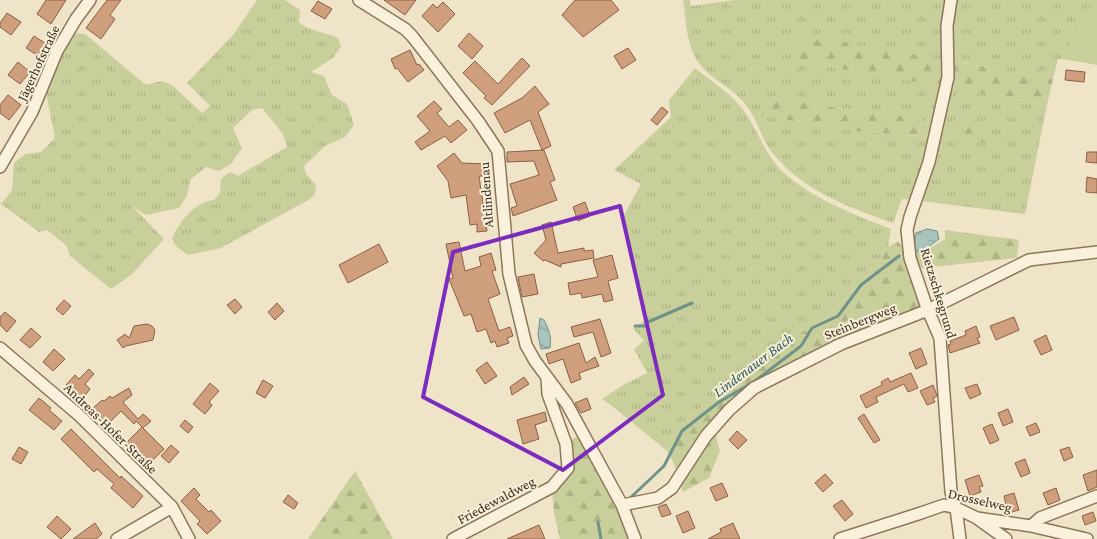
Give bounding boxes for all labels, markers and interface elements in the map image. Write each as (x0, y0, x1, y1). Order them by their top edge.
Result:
street label: Jägerhofstraße (13, 22, 63, 105)
street label: Altlindenau (476, 161, 496, 229)
street label: Rietzschkegrund (918, 246, 961, 341)
street label: Steinbergweg (822, 299, 899, 343)
water label: Lindenauer Bach (710, 330, 796, 400)
street label: Andreas-Hofer-Straße (61, 379, 161, 477)
street label: Friedewaldweg (454, 473, 538, 527)
street label: Drosselweg (947, 485, 1014, 515)

